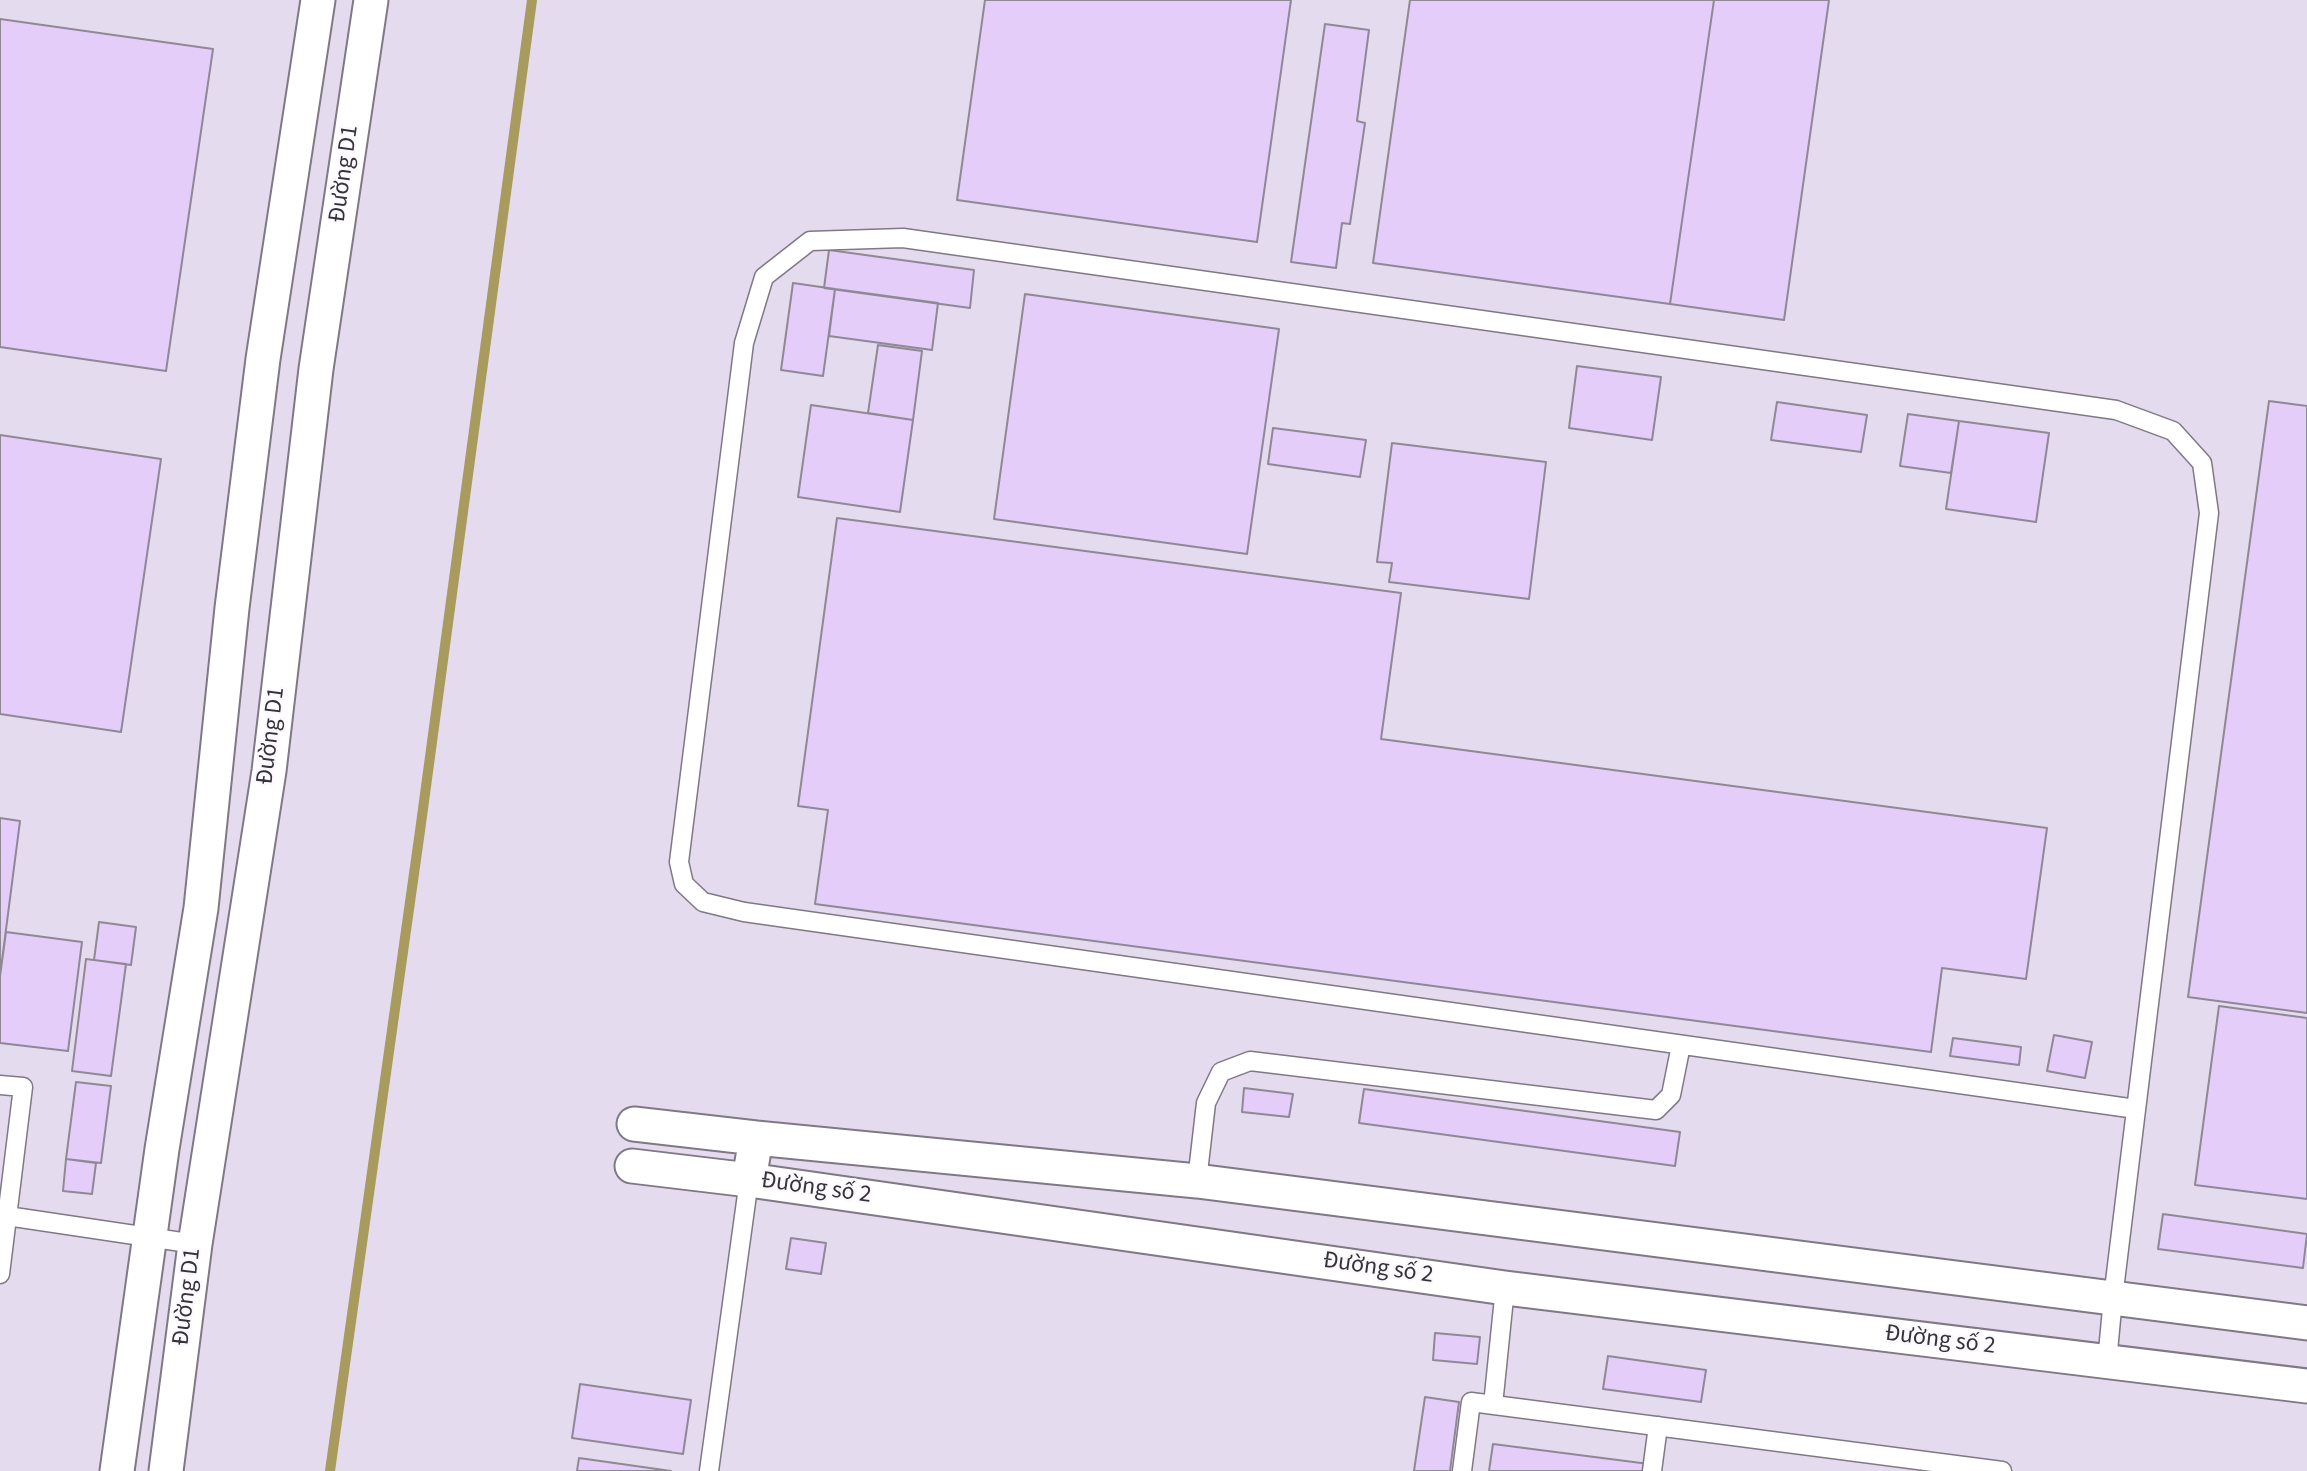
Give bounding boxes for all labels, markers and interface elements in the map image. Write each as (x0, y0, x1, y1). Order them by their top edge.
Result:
street label: Đường D1 (324, 123, 366, 225)
street label: Đường D1 (252, 686, 292, 786)
street label: Đường số 2 (759, 1167, 873, 1211)
street label: Đường D1 (168, 1247, 208, 1347)
street label: Đường số 2 (1321, 1247, 1435, 1291)
street label: Đường số 2 (1883, 1320, 1997, 1362)

